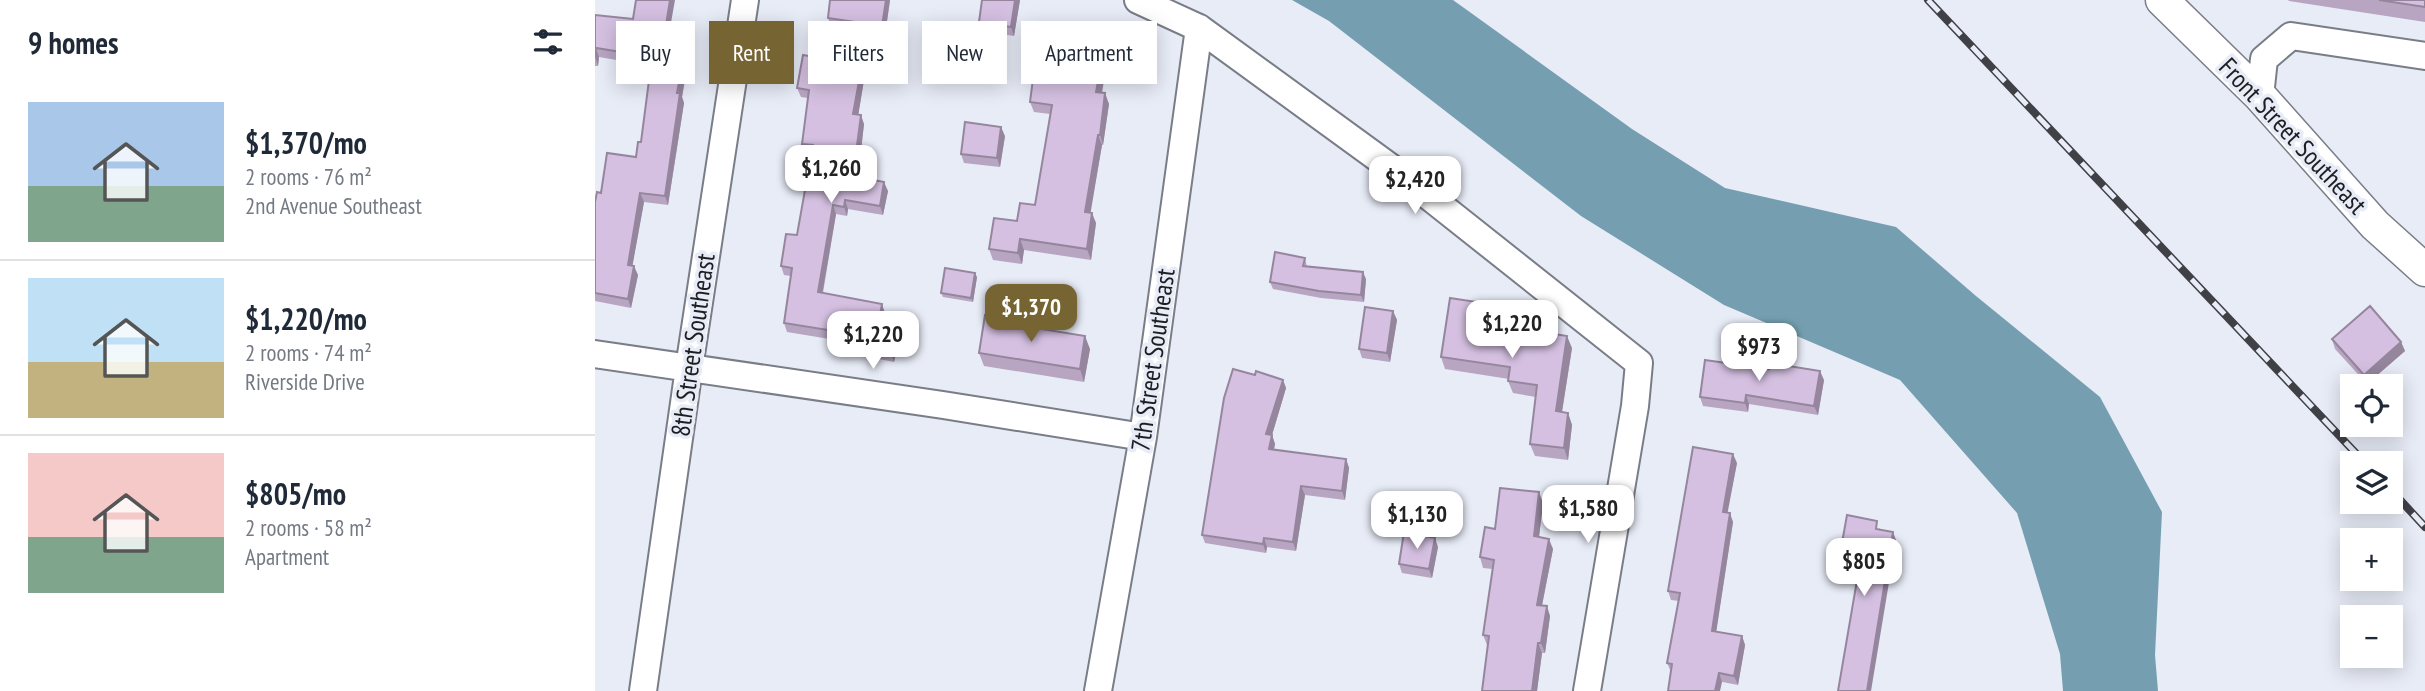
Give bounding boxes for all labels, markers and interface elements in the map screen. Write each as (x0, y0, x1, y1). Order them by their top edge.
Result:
chip: Buy (616, 21, 695, 84)
chip: Rent (709, 21, 794, 84)
chip: Filters (808, 21, 908, 84)
chip: New (922, 21, 1007, 84)
chip: Apartment (1021, 21, 1157, 84)
text: 9 homes (28, 23, 119, 62)
icon: filters (529, 23, 567, 61)
street label: Front Street Southeast (2212, 51, 2374, 221)
text: $1,370/mo (245, 123, 367, 162)
icon: home (84, 130, 168, 214)
pin: $1,260 (774, 146, 888, 205)
text: $1,260 (801, 153, 861, 182)
pin: $2,420 (1358, 156, 1472, 216)
text: 2 rooms · 76 m² (245, 162, 372, 191)
text: $2,420 (1385, 164, 1445, 193)
text: 2nd Avenue Southeast (245, 191, 422, 220)
street label: 8th Street Southeast (663, 251, 722, 439)
street label: 7th Street Southeast (1123, 266, 1182, 453)
pin: $1,370 (974, 284, 1088, 344)
text: $1,370 (1001, 292, 1061, 321)
text: $1,220/mo (245, 299, 367, 338)
pin: $1,220 (1455, 300, 1569, 360)
icon: home (84, 306, 168, 390)
text: $1,220 (1482, 308, 1542, 337)
pin: $1,220 (816, 312, 930, 371)
text: $1,220 (843, 319, 903, 348)
pin: $973 (1718, 324, 1800, 383)
text: $973 (1737, 331, 1781, 360)
text: 2 rooms · 74 m² (245, 338, 372, 367)
text: Riverside Drive (245, 367, 365, 396)
map controls (2340, 374, 2403, 668)
button: locate (2340, 374, 2403, 437)
button: layers (2340, 451, 2403, 514)
text: $805/mo (245, 474, 346, 513)
icon: home (84, 481, 168, 565)
pin: $1,580 (1531, 486, 1645, 545)
pin: $1,130 (1360, 491, 1474, 551)
text: $1,580 (1558, 493, 1618, 522)
text: $1,130 (1387, 499, 1447, 528)
text: 2 rooms · 58 m² (245, 513, 372, 542)
button: + (2340, 528, 2403, 591)
pin: $805 (1823, 538, 1905, 598)
text: Apartment (245, 542, 329, 571)
text: $805 (1842, 546, 1886, 575)
button: − (2340, 605, 2403, 668)

